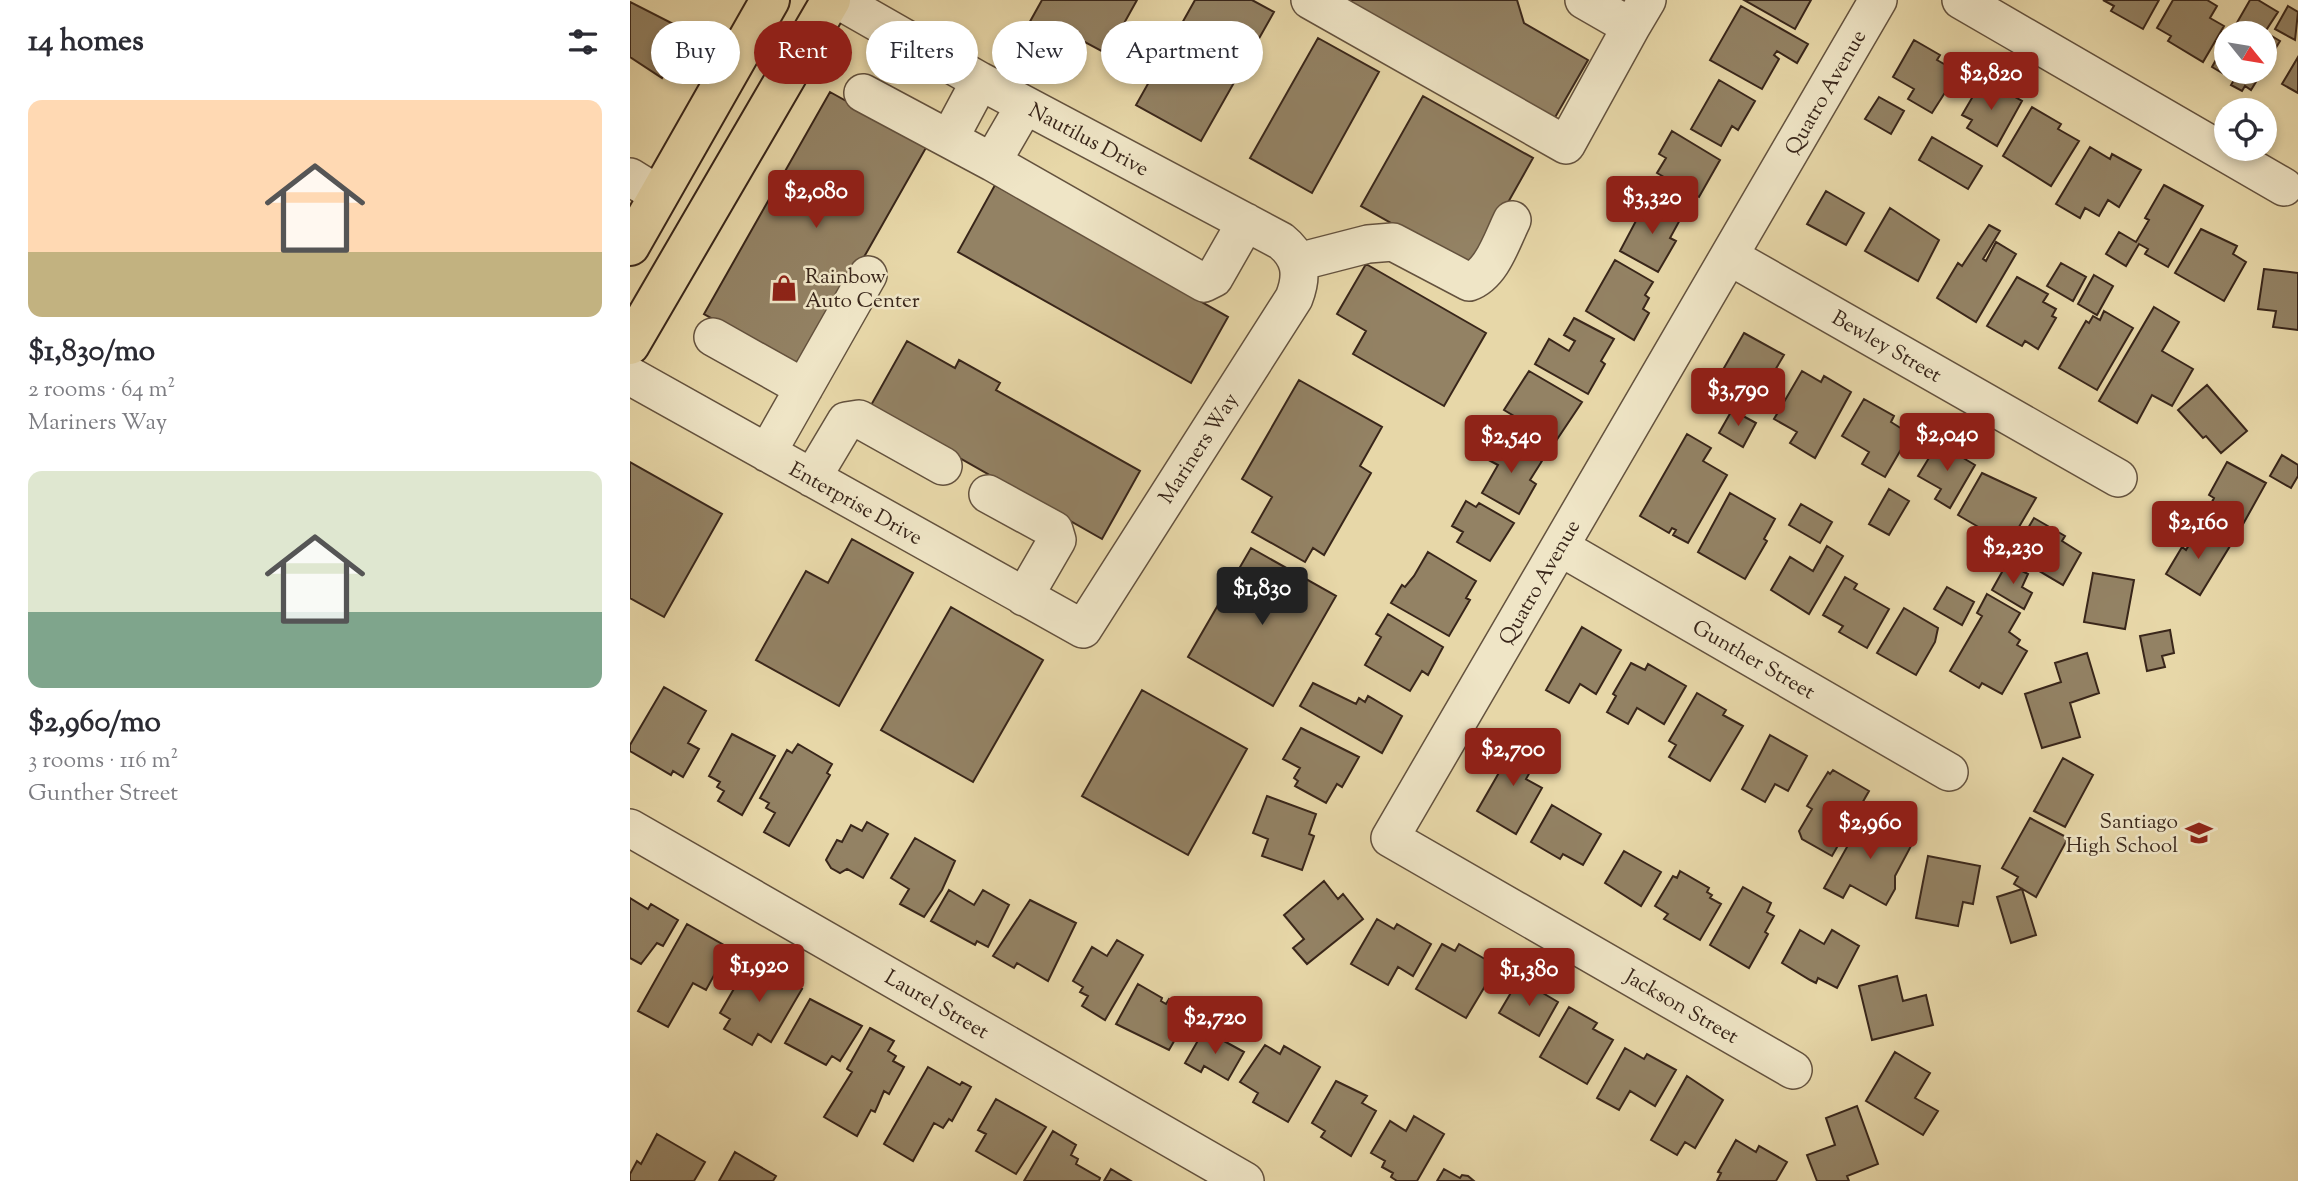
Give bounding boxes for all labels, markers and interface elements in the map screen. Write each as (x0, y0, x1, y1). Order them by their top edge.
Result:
text: 14 homes (28, 21, 144, 64)
chip: Buy (651, 21, 740, 84)
chip: Rent (754, 21, 852, 84)
chip: Filters (866, 21, 978, 84)
chip: New (992, 21, 1087, 84)
chip: Apartment (1101, 21, 1263, 84)
north arrow (2214, 21, 2277, 84)
map controls (2214, 21, 2277, 161)
icon: filters (564, 23, 602, 61)
street label: Quatro Avenue (1779, 25, 1875, 161)
pin: $2,820 (1934, 52, 2048, 112)
text: $2,820 (1960, 58, 2022, 91)
street label: Nautilus Drive (1023, 96, 1154, 185)
button: locate (2214, 98, 2277, 161)
icon: home (252, 145, 378, 271)
pin: $2,080 (759, 170, 873, 230)
text: $2,080 (784, 176, 848, 209)
pin: $3,320 (1595, 176, 1709, 236)
text: $3,320 (1622, 182, 1682, 215)
place label: Rainbow Auto Center (805, 263, 920, 317)
shop icon: Rainbow Auto Center (769, 273, 799, 303)
street label: Bewley Street (1825, 304, 1947, 391)
text: $1,830/mo (28, 331, 155, 374)
pin: $3,790 (1681, 368, 1795, 428)
text: 2 rooms · 64 m² (28, 374, 175, 407)
text: $3,790 (1707, 374, 1769, 407)
street label: Mariners Way (1152, 387, 1247, 511)
text: Mariners Way (28, 407, 167, 440)
pin: $2,040 (1890, 414, 2004, 473)
pin: $2,540 (1454, 416, 1568, 475)
text: $2,040 (1916, 419, 1978, 452)
text: $2,540 (1481, 421, 1541, 454)
street label: Enterprise Drive (783, 456, 927, 554)
pin: $2,160 (2141, 502, 2255, 561)
text: $2,160 (2168, 507, 2228, 540)
street label: Quatro Avenue (1493, 515, 1589, 651)
icon: home (252, 516, 378, 642)
pin: $2,230 (1956, 526, 2070, 586)
text: $2,230 (1983, 532, 2043, 565)
pin: $1,830 (1205, 568, 1319, 627)
text: $1,830 (1233, 573, 1291, 606)
street label: Gunther Street (1686, 613, 1820, 708)
text: $2,960/mo (28, 702, 161, 745)
pin: $2,700 (1456, 728, 1570, 788)
text: $2,700 (1481, 734, 1545, 767)
text: 3 rooms · 116 m² (28, 745, 178, 778)
text: Gunther Street (28, 778, 178, 811)
pin: $2,960 (1813, 802, 1927, 861)
text: $2,960 (1838, 807, 1902, 840)
place label: Santiago High School (2066, 808, 2178, 862)
school or university icon: Santiago High School (2184, 818, 2214, 848)
pin: $1,920 (702, 944, 816, 1004)
pin: $1,380 (1472, 948, 1586, 1008)
text: $1,920 (729, 950, 789, 983)
text: $1,380 (1500, 954, 1558, 987)
street label: Jackson Street (1618, 962, 1744, 1053)
street label: Laurel Street (878, 964, 994, 1048)
pin: $2,720 (1158, 996, 1272, 1056)
text: $2,720 (1184, 1002, 1247, 1035)

